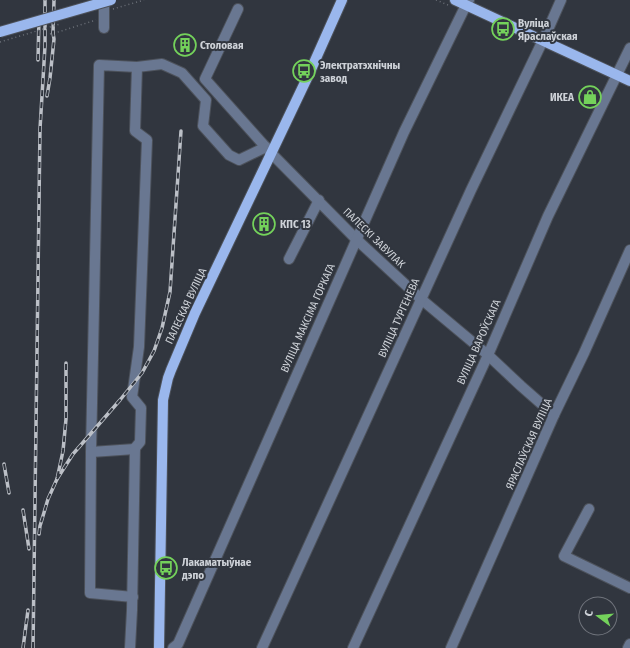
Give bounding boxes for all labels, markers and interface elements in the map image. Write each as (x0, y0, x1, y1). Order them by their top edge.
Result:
bus stop icon: Вуліца Яраслаўская (490, 16, 516, 42)
place label: Вуліца Яраслаўская (518, 17, 578, 43)
building icon: Столовая (172, 32, 198, 58)
place label: Столовая (200, 39, 244, 52)
bus stop icon: Электратэхнічны завод (291, 58, 317, 84)
place label: Электратэхнічны завод (320, 59, 401, 85)
shop icon: ИКЕА (577, 84, 603, 110)
place label: ИКЕА (550, 91, 575, 104)
street label: ПАЛЕСКІ ЗАВУЛАК (340, 205, 408, 271)
building icon: КПС 13 (251, 211, 277, 237)
place label: КПС 13 (280, 218, 311, 231)
street label: ВУЛІЦА МАКСІМА ГОРКАГА (278, 261, 338, 374)
street label: ПАЛЕСКАЯ ВУЛІЦА (163, 266, 209, 346)
street label: ВУЛІЦА ТУРГЕНЕВА (376, 276, 422, 360)
street label: ВУЛІЦА ВАРОЎСКАГА (453, 297, 504, 387)
street label: ЯРАСЛАЎСКАЯ ВУЛІЦА (502, 396, 555, 492)
bus stop icon: Лакаматыўнае дэпо (153, 555, 179, 581)
place label: Лакаматыўнае дэпо (181, 556, 252, 582)
north arrow (578, 596, 618, 636)
text: С (582, 609, 596, 618)

